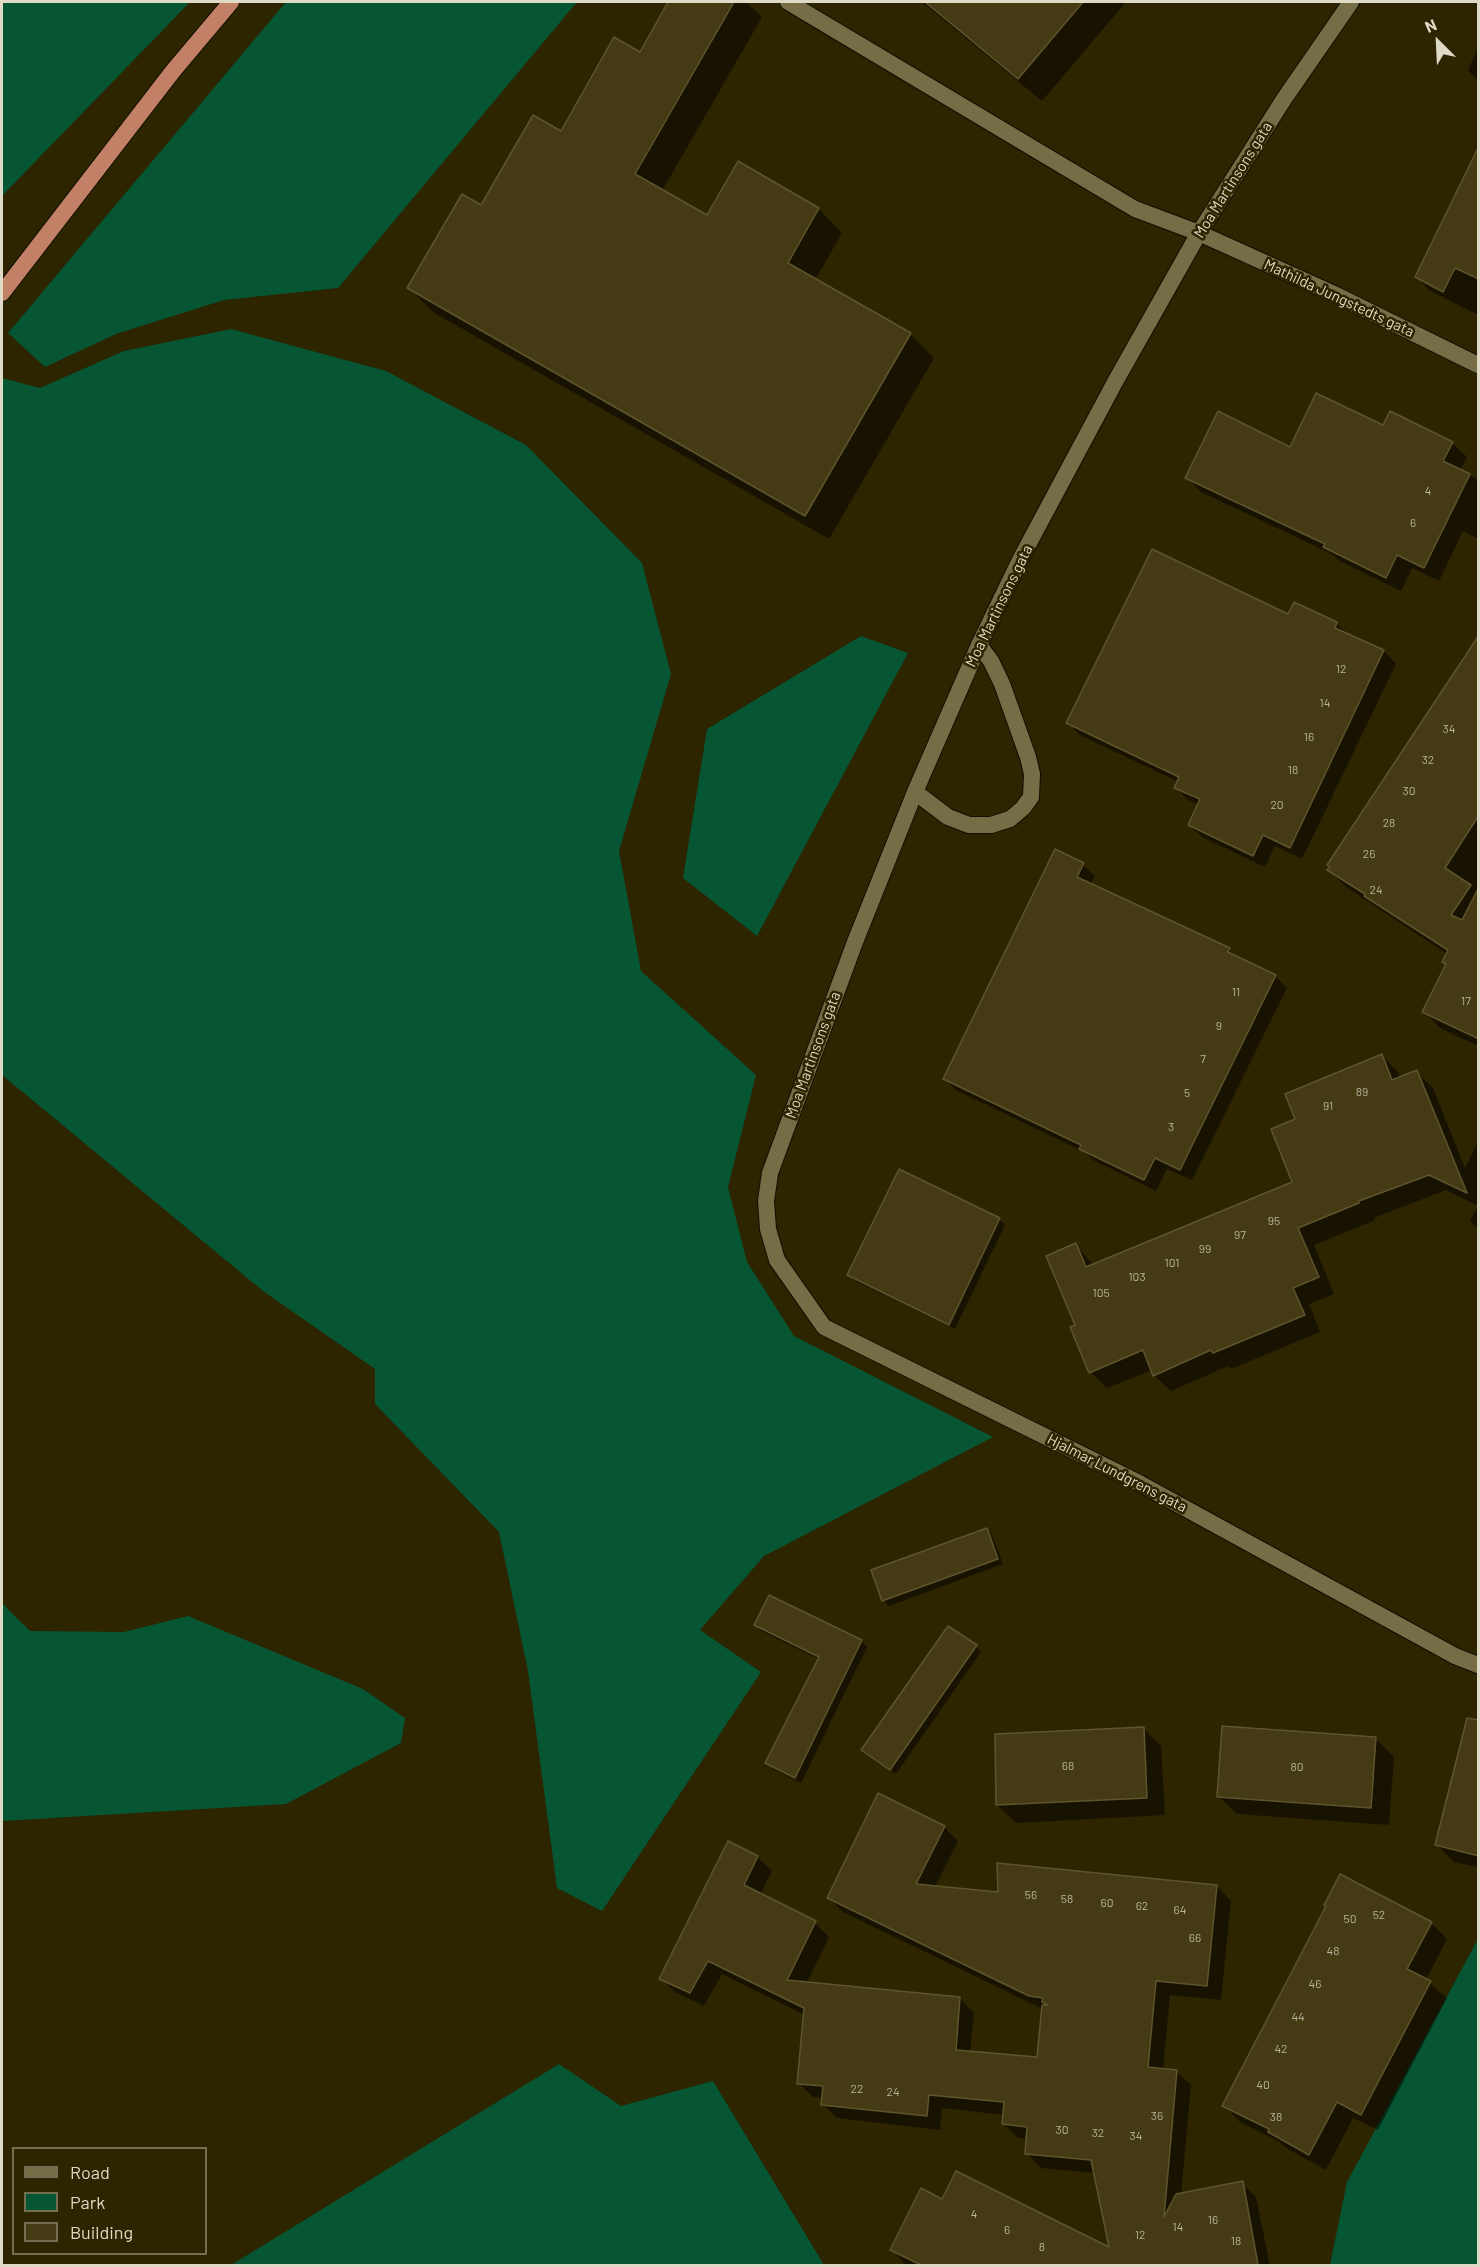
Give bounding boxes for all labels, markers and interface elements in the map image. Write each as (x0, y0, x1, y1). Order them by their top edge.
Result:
north arrow (1408, 12, 1468, 72)
text: N (1422, 14, 1439, 36)
street label: Moa Martinsons gata (1190, 119, 1276, 241)
street label: Mathilda Jungstedts gata (1261, 255, 1417, 341)
house number: 4 (1425, 484, 1431, 498)
house number: 6 (1410, 516, 1416, 530)
street label: Moa Martinsons gata (962, 542, 1036, 670)
house number: 12 (1336, 662, 1346, 676)
house number: 14 (1320, 696, 1330, 710)
house number: 34 (1443, 722, 1455, 736)
house number: 16 (1304, 730, 1314, 744)
house number: 32 (1422, 753, 1434, 767)
house number: 18 (1288, 763, 1298, 777)
house number: 30 (1403, 784, 1415, 798)
house number: 20 (1270, 798, 1284, 812)
house number: 28 (1383, 816, 1395, 830)
house number: 26 (1363, 847, 1375, 861)
house number: 24 (1369, 883, 1383, 897)
house number: 11 (1232, 985, 1240, 999)
street label: Moa Martinsons gata (782, 989, 844, 1121)
house number: 17 (1461, 994, 1471, 1008)
house number: 9 (1216, 1019, 1222, 1033)
house number: 7 (1200, 1052, 1206, 1066)
house number: 89 (1356, 1085, 1368, 1099)
house number: 5 (1184, 1086, 1190, 1100)
house number: 91 (1323, 1099, 1333, 1113)
house number: 3 (1168, 1120, 1174, 1134)
house number: 95 (1268, 1214, 1280, 1228)
house number: 97 (1234, 1228, 1246, 1242)
house number: 99 (1199, 1242, 1211, 1256)
house number: 101 (1165, 1256, 1179, 1270)
house number: 103 (1128, 1270, 1146, 1284)
house number: 105 (1092, 1286, 1110, 1300)
street label: Hjalmar Lundgrens gata (1044, 1430, 1190, 1516)
house number: 68 (1062, 1759, 1074, 1773)
house number: 80 (1290, 1760, 1304, 1774)
house number: 56 (1025, 1888, 1037, 1902)
house number: 58 (1061, 1892, 1073, 1906)
house number: 60 (1101, 1896, 1113, 1910)
house number: 62 (1136, 1899, 1148, 1913)
house number: 64 (1174, 1903, 1186, 1917)
house number: 52 (1373, 1908, 1385, 1922)
house number: 50 (1344, 1912, 1356, 1926)
house number: 66 (1189, 1931, 1201, 1945)
house number: 48 (1327, 1944, 1339, 1958)
house number: 46 (1309, 1977, 1321, 1991)
house number: 44 (1291, 2010, 1305, 2024)
house number: 42 (1274, 2042, 1288, 2056)
house number: 40 (1256, 2078, 1270, 2092)
house number: 22 (851, 2082, 863, 2096)
house number: 24 (886, 2085, 900, 2099)
house number: 36 (1151, 2109, 1163, 2123)
house number: 38 (1270, 2110, 1282, 2124)
house number: 30 (1056, 2123, 1068, 2137)
house number: 32 (1092, 2126, 1104, 2140)
house number: 34 (1130, 2129, 1142, 2143)
legend (12, 2147, 207, 2255)
text: Road (70, 2161, 110, 2183)
text: Park (70, 2191, 105, 2213)
house number: 4 (971, 2207, 977, 2221)
house number: 16 (1208, 2213, 1218, 2227)
house number: 14 (1173, 2220, 1183, 2234)
text: Building (70, 2221, 133, 2243)
house number: 6 (1004, 2223, 1010, 2237)
house number: 12 (1135, 2228, 1145, 2242)
house number: 18 (1231, 2234, 1241, 2248)
house number: 8 (1039, 2240, 1045, 2254)

